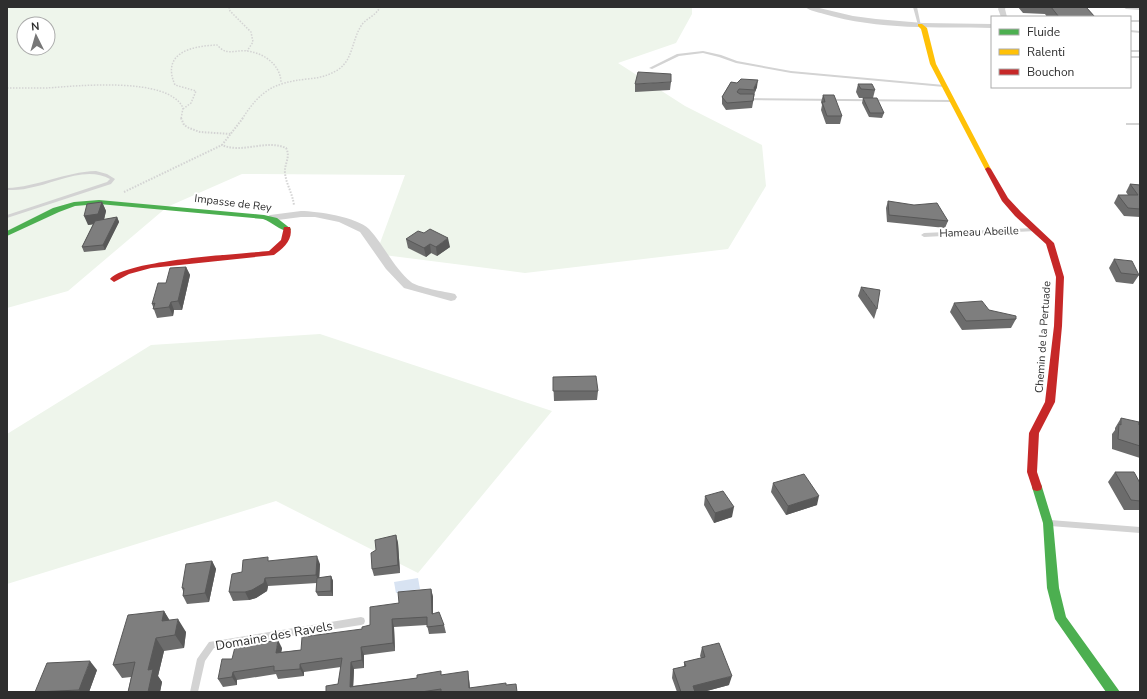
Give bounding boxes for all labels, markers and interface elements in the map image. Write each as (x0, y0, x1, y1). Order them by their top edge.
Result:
north arrow (16, 16, 56, 56)
legend (991, 16, 1131, 88)
text: N (30, 19, 40, 34)
text: Fluide (1027, 24, 1060, 40)
text: Ralenti (1027, 44, 1065, 60)
text: Bouchon (1027, 64, 1074, 80)
street label: Impasse de Rey (194, 191, 273, 215)
street label: Hameau Abeille (939, 223, 1019, 241)
street label: Chemin de la Pertuade (1032, 280, 1054, 394)
street label: Domaine des Ravels (214, 617, 334, 655)

